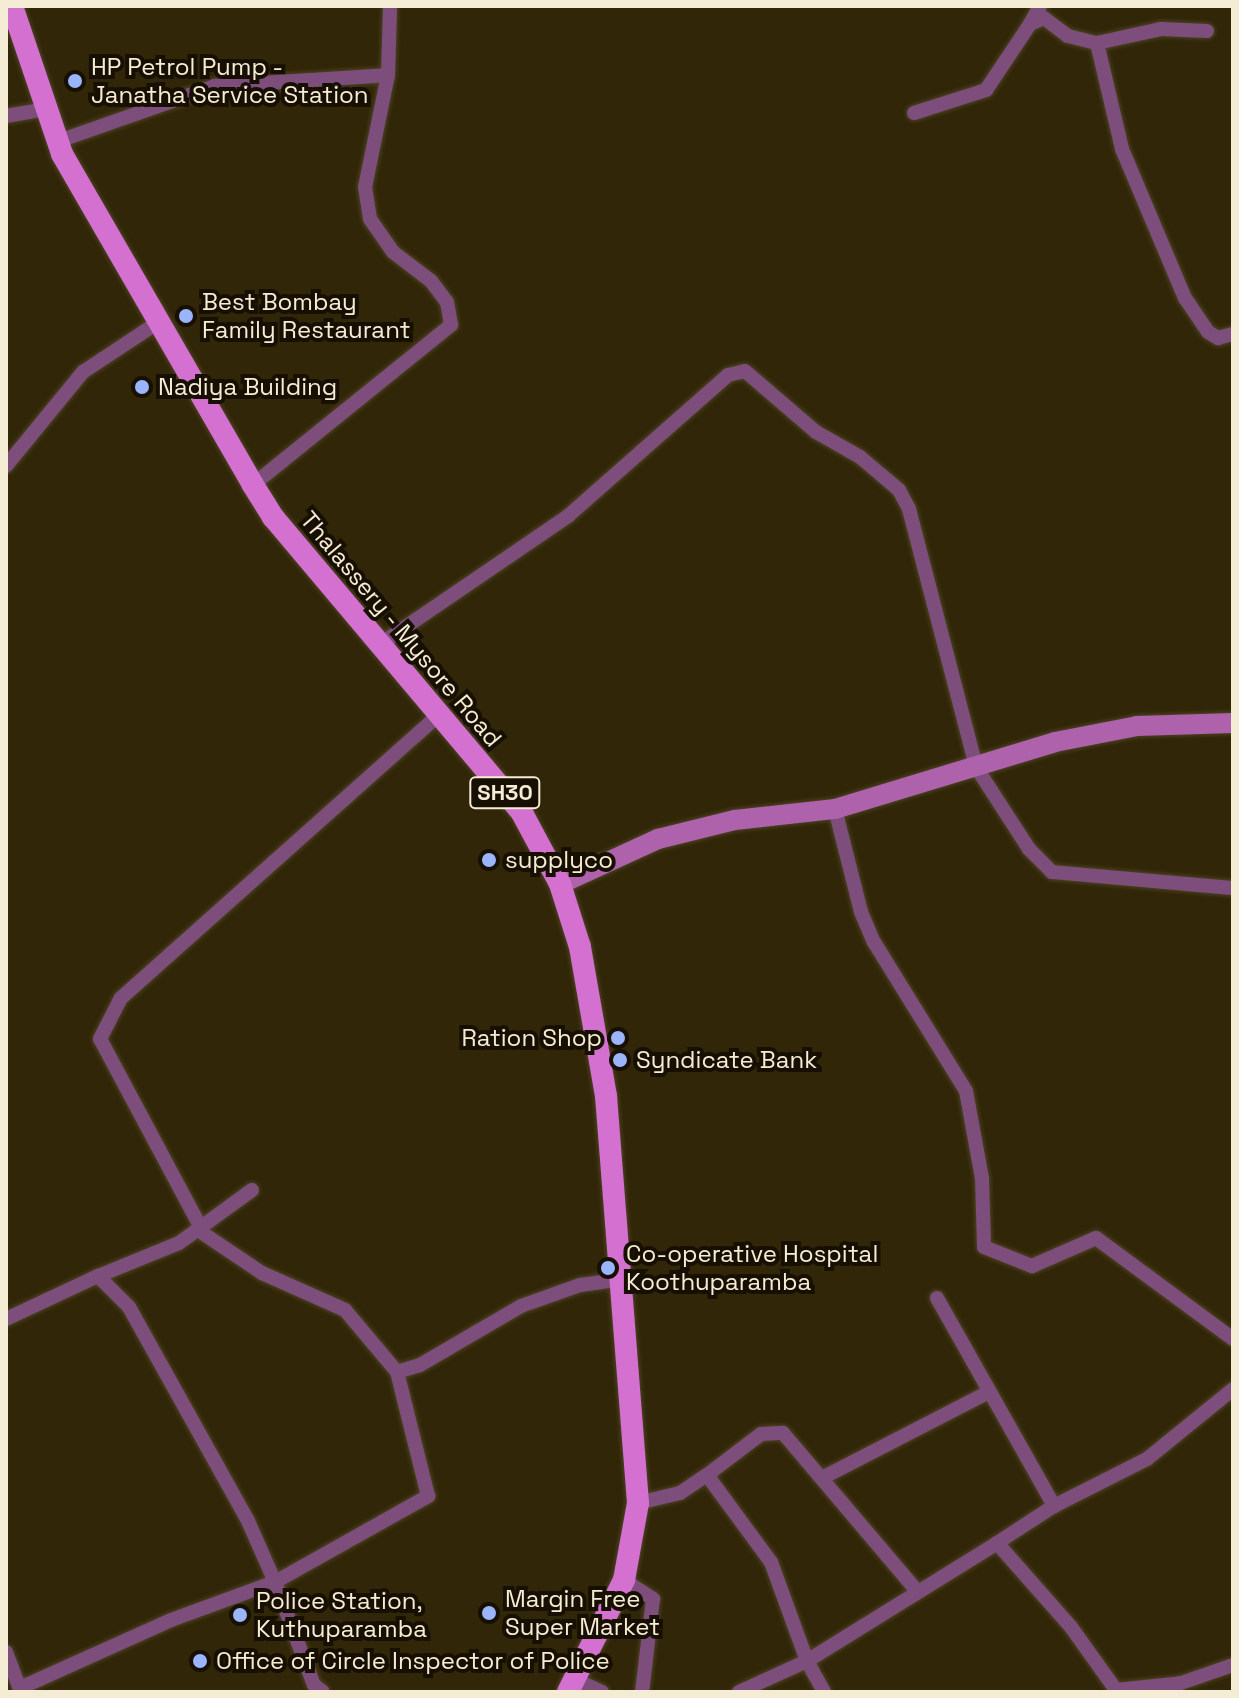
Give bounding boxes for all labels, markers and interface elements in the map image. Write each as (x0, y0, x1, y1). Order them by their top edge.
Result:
place label: HP Petrol Pump - Janatha Service Station (91, 53, 369, 109)
marker: HP Petrol Pump - Janatha Service Station (66, 72, 84, 90)
place label: Best Bombay Family Restaurant (202, 288, 411, 344)
marker: Best Bombay Family Restaurant (177, 307, 195, 325)
place label: Nadiya Building (158, 373, 337, 401)
marker: Nadiya Building (133, 378, 151, 396)
street label: Thalassery - Mysore Road (294, 505, 508, 753)
road number: SH30 (469, 775, 541, 811)
place label: supplyco (505, 846, 613, 874)
marker: supplyco (480, 851, 498, 869)
place label: Ration Shop (461, 1024, 602, 1052)
marker: Ration Shop (609, 1029, 627, 1047)
place label: Syndicate Bank (636, 1046, 817, 1074)
marker: Syndicate Bank (611, 1051, 629, 1069)
place label: Co-operative Hospital Koothuparamba (626, 1240, 878, 1296)
marker: Co-operative Hospital Koothuparamba (597, 1257, 619, 1279)
place label: Margin Free Super Market (505, 1585, 660, 1641)
place label: Police Station, Kuthuparamba (256, 1587, 427, 1643)
marker: Margin Free Super Market (480, 1604, 498, 1622)
marker: Police Station, Kuthuparamba (231, 1606, 249, 1624)
place label: Office of Circle Inspector of Police (216, 1647, 610, 1675)
marker: Office of Circle Inspector of Police (191, 1652, 209, 1670)

